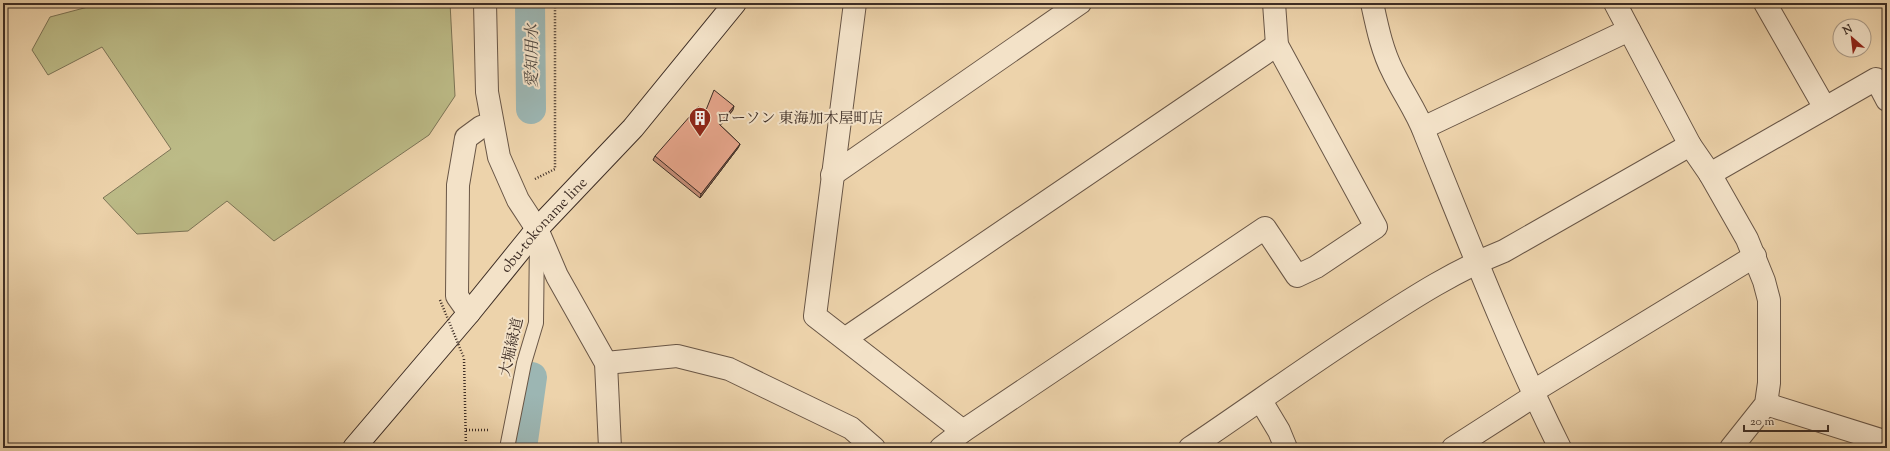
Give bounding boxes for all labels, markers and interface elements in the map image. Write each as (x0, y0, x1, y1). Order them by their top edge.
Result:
north arrow (1832, 18, 1872, 58)
text: N (1839, 21, 1856, 40)
water label: 愛知用水 (522, 22, 545, 88)
building icon: ローソン 東海加木屋町店 (687, 105, 713, 138)
place label: ローソン 東海加木屋町店 (716, 109, 884, 130)
street label: obu-tokoname line (496, 173, 593, 278)
street label: 大堀緑道 (495, 316, 529, 379)
scale bar (1744, 407, 1828, 433)
text: 20 m (1750, 413, 1775, 431)

